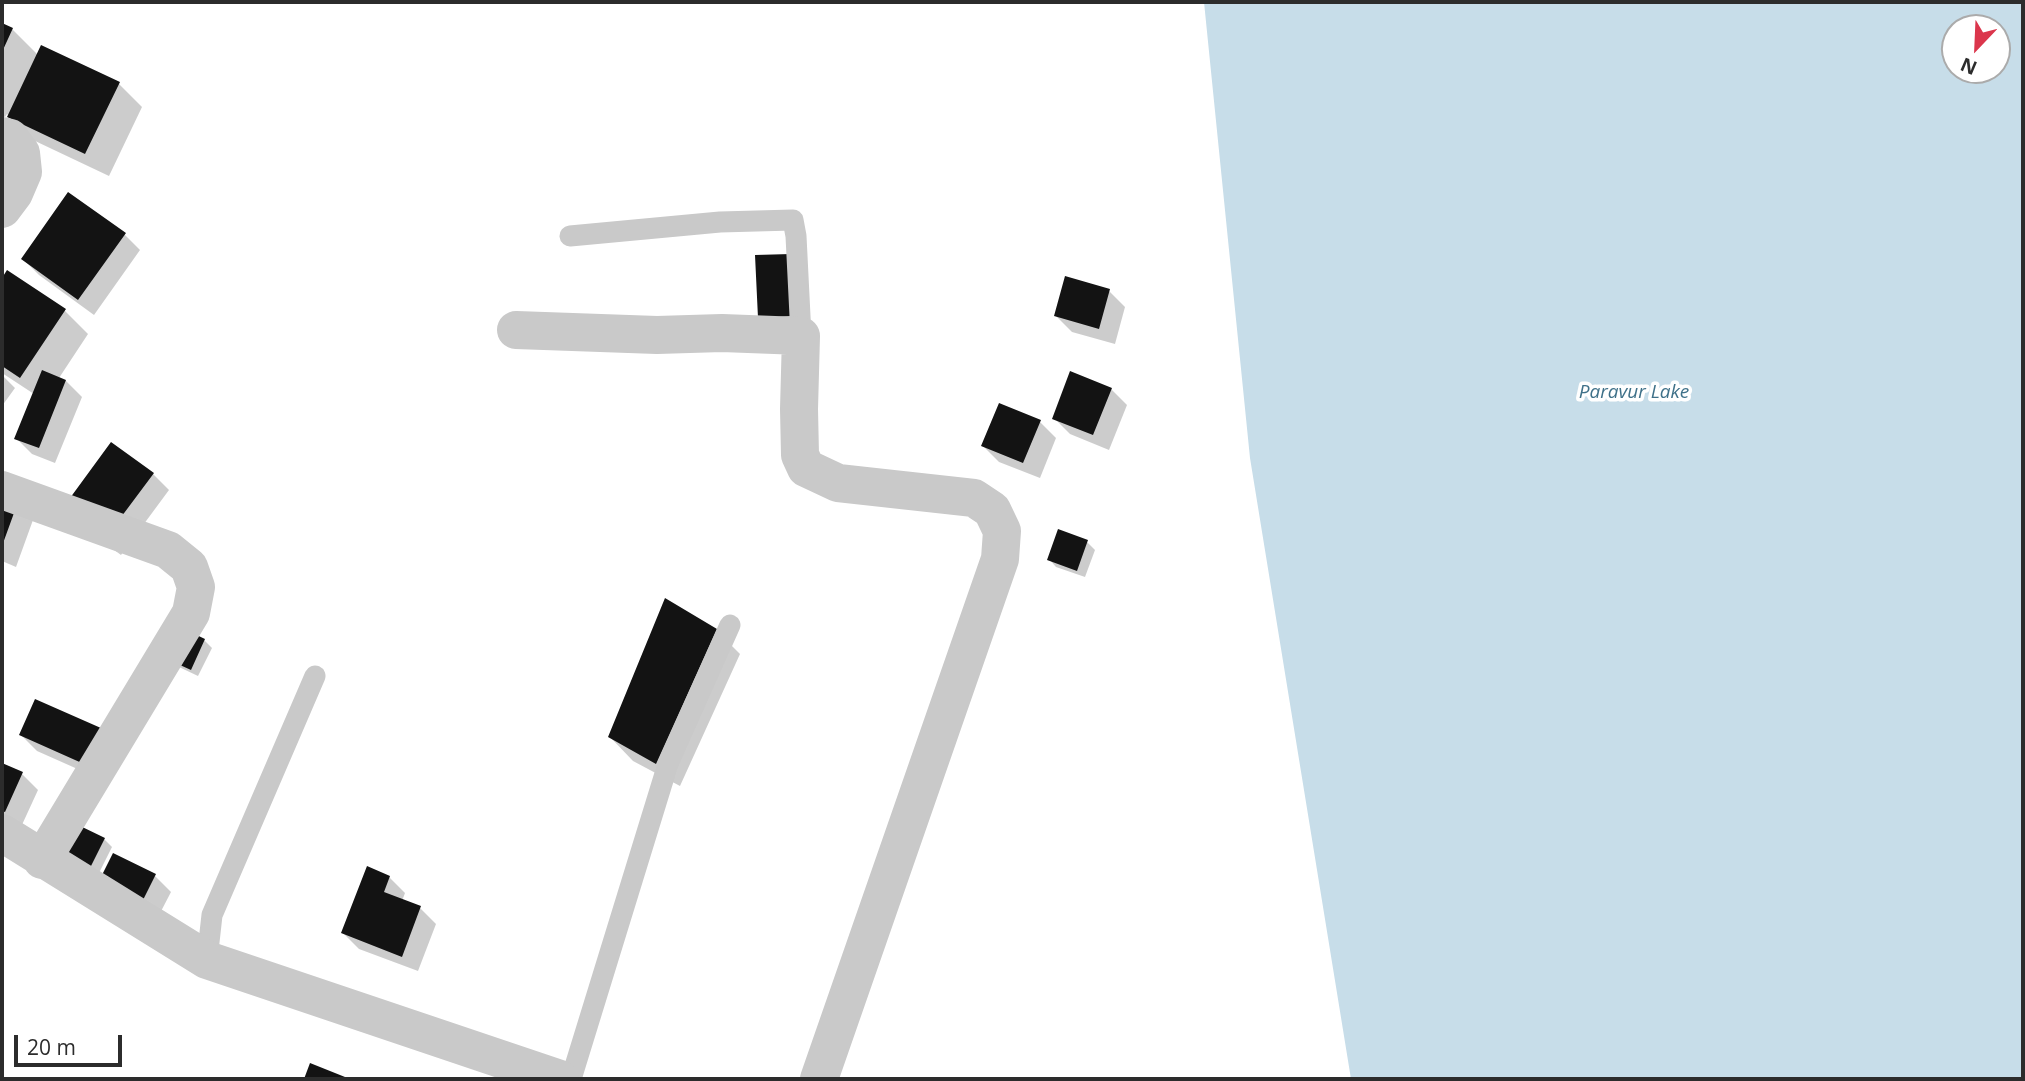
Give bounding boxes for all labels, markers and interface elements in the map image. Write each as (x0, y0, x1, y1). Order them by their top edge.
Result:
north arrow (1941, 14, 2011, 84)
text: N (1956, 52, 1981, 81)
water label: Paravur Lake (1579, 382, 1689, 404)
scale bar (18, 1021, 126, 1066)
text: 20 m (27, 1033, 76, 1061)

